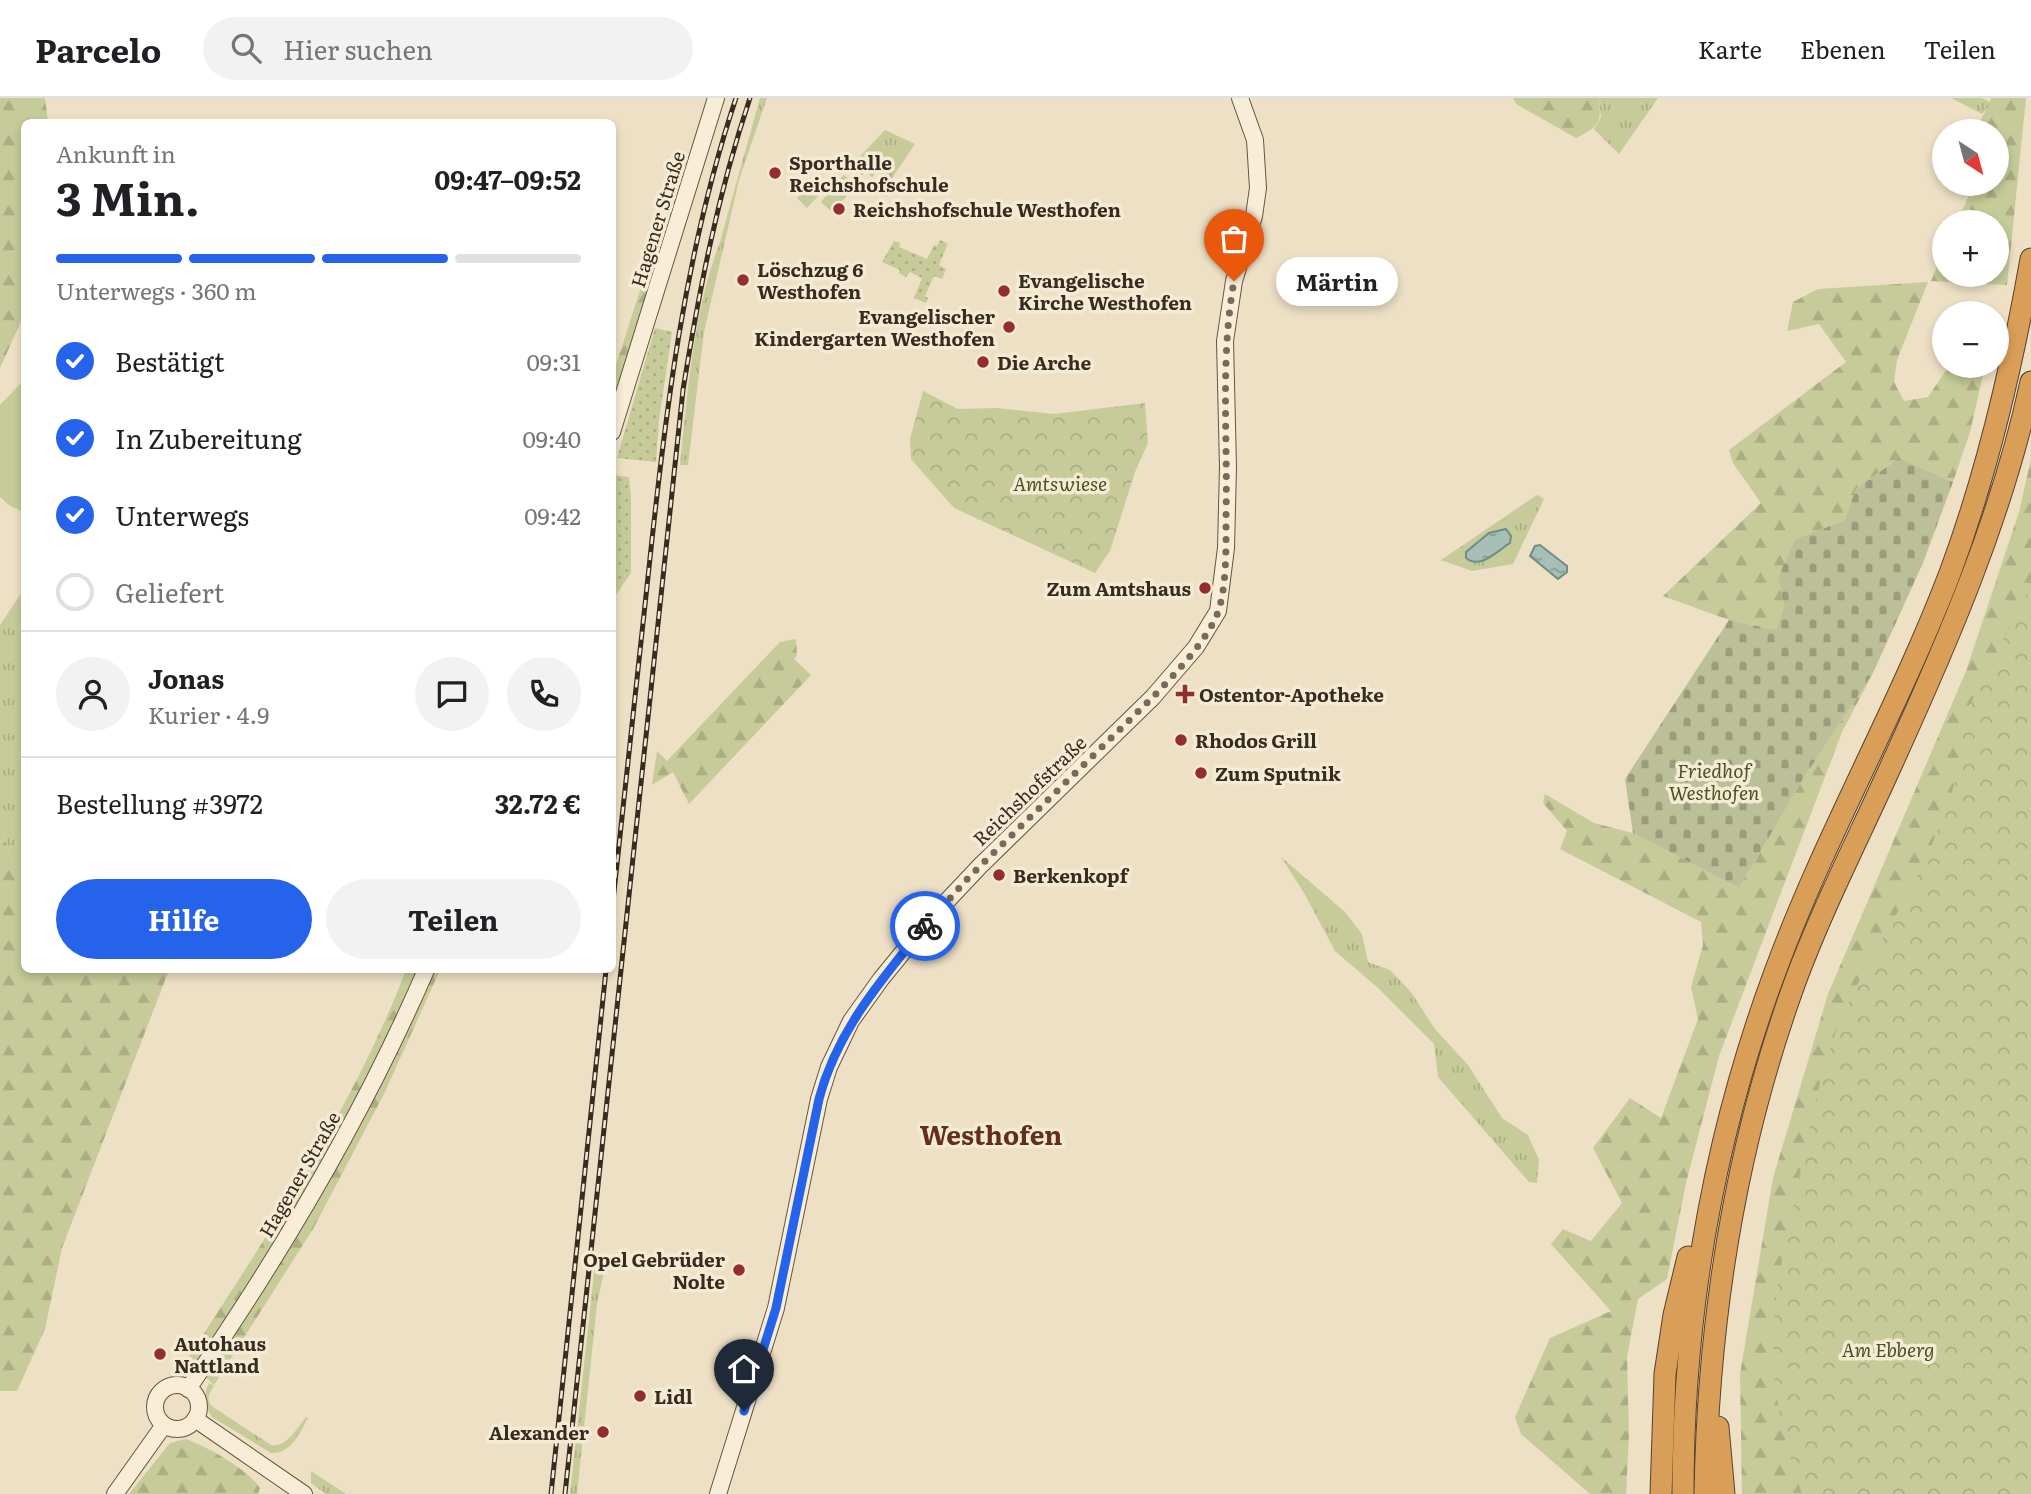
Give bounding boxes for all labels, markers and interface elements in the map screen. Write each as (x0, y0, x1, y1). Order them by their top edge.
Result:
search box (203, 17, 693, 80)
text: Parcelo (35, 24, 161, 73)
icon: search (227, 29, 265, 67)
text: Hier suchen (283, 29, 433, 68)
text: Karte (1698, 31, 1762, 66)
text: Ebenen (1800, 31, 1886, 66)
text: Teilen (1924, 31, 1996, 66)
north arrow (1932, 119, 2009, 196)
map controls (1932, 119, 2009, 378)
text: Ankunft in (56, 136, 176, 170)
street label: Hagener Straße (623, 147, 691, 291)
place label: Sporthalle Reichshofschule (789, 148, 949, 198)
text: 09:47–09:52 (434, 159, 581, 198)
text: 3 Min. (56, 162, 200, 230)
marker: Sporthalle Reichshofschule (767, 165, 783, 181)
place label: Reichshofschule Westhofen (853, 195, 1121, 223)
marker: Reichshofschule Westhofen (831, 201, 847, 217)
pin (1204, 209, 1264, 281)
button: + (1932, 210, 2009, 287)
icon: bag (1215, 220, 1253, 258)
place label: Löschzug 6 Westhofen (757, 255, 863, 305)
callout: Märtin (1276, 256, 1398, 306)
text: Märtin (1296, 264, 1378, 298)
place label: Evangelische Kirche Westhofen (1018, 266, 1192, 316)
marker: Löschzug 6 Westhofen (735, 272, 751, 288)
text: Unterwegs · 360 m (56, 273, 257, 307)
marker: Evangelische Kirche Westhofen (996, 283, 1012, 299)
button: − (1932, 301, 2009, 378)
place label: Evangelischer Kindergarten Westhofen (754, 302, 996, 352)
marker: Evangelischer Kindergarten Westhofen (1001, 319, 1017, 335)
text: Bestätigt (115, 341, 224, 380)
icon: check (56, 342, 94, 380)
text: 09:31 (526, 344, 581, 378)
place label: Die Arche (997, 348, 1092, 376)
marker: Die Arche (975, 354, 991, 370)
text: In Zubereitung (115, 418, 302, 457)
icon: check (56, 419, 94, 457)
text: 09:40 (523, 421, 581, 455)
park label: Amtswiese (1013, 469, 1107, 497)
text: Unterwegs (115, 495, 249, 534)
icon: check (56, 496, 94, 534)
text: 09:42 (524, 498, 581, 532)
text: Geliefert (115, 572, 224, 611)
place label: Zum Amtshaus (1047, 574, 1191, 602)
marker: Zum Amtshaus (1197, 580, 1213, 596)
button: person (56, 657, 130, 731)
button: chat (415, 657, 489, 731)
button: phone (507, 657, 581, 731)
text: Jonas (148, 658, 224, 697)
place label: Ostentor-Apotheke (1199, 680, 1384, 708)
marker: Ostentor-Apotheke (1177, 686, 1193, 702)
text: Kurier · 4.9 (148, 697, 269, 731)
place label: Rhodos Grill (1195, 726, 1317, 754)
street label: Reichshofstraße (966, 728, 1092, 852)
marker: Rhodos Grill (1173, 732, 1189, 748)
park label: Friedhof Westhofen (1669, 756, 1760, 806)
place label: Zum Sputnik (1215, 759, 1341, 787)
marker: Zum Sputnik (1193, 765, 1209, 781)
text: Bestellung #3972 (56, 783, 263, 822)
text: 32.72 € (495, 783, 581, 822)
place label: Berkenkopf (1013, 861, 1130, 889)
marker: Berkenkopf (991, 867, 1007, 883)
button: Hilfe (56, 879, 312, 959)
button: Teilen (326, 879, 581, 959)
courier (890, 891, 960, 961)
icon: bike (906, 907, 944, 945)
street label: Hagener Straße (252, 1106, 347, 1242)
district label: Westhofen (920, 1114, 1062, 1153)
place label: Opel Gebrüder Nolte (583, 1245, 726, 1295)
marker: Opel Gebrüder Nolte (731, 1262, 747, 1278)
place label: Autohaus Nattland (174, 1329, 266, 1379)
park label: Am Ebberg (1842, 1335, 1935, 1363)
pin (714, 1339, 774, 1411)
marker: Autohaus Nattland (152, 1346, 168, 1362)
icon: home (725, 1350, 763, 1388)
place label: Lidl (654, 1382, 693, 1410)
marker: Lidl (632, 1388, 648, 1404)
place label: Alexander (489, 1418, 590, 1446)
marker: Alexander (595, 1424, 611, 1440)

